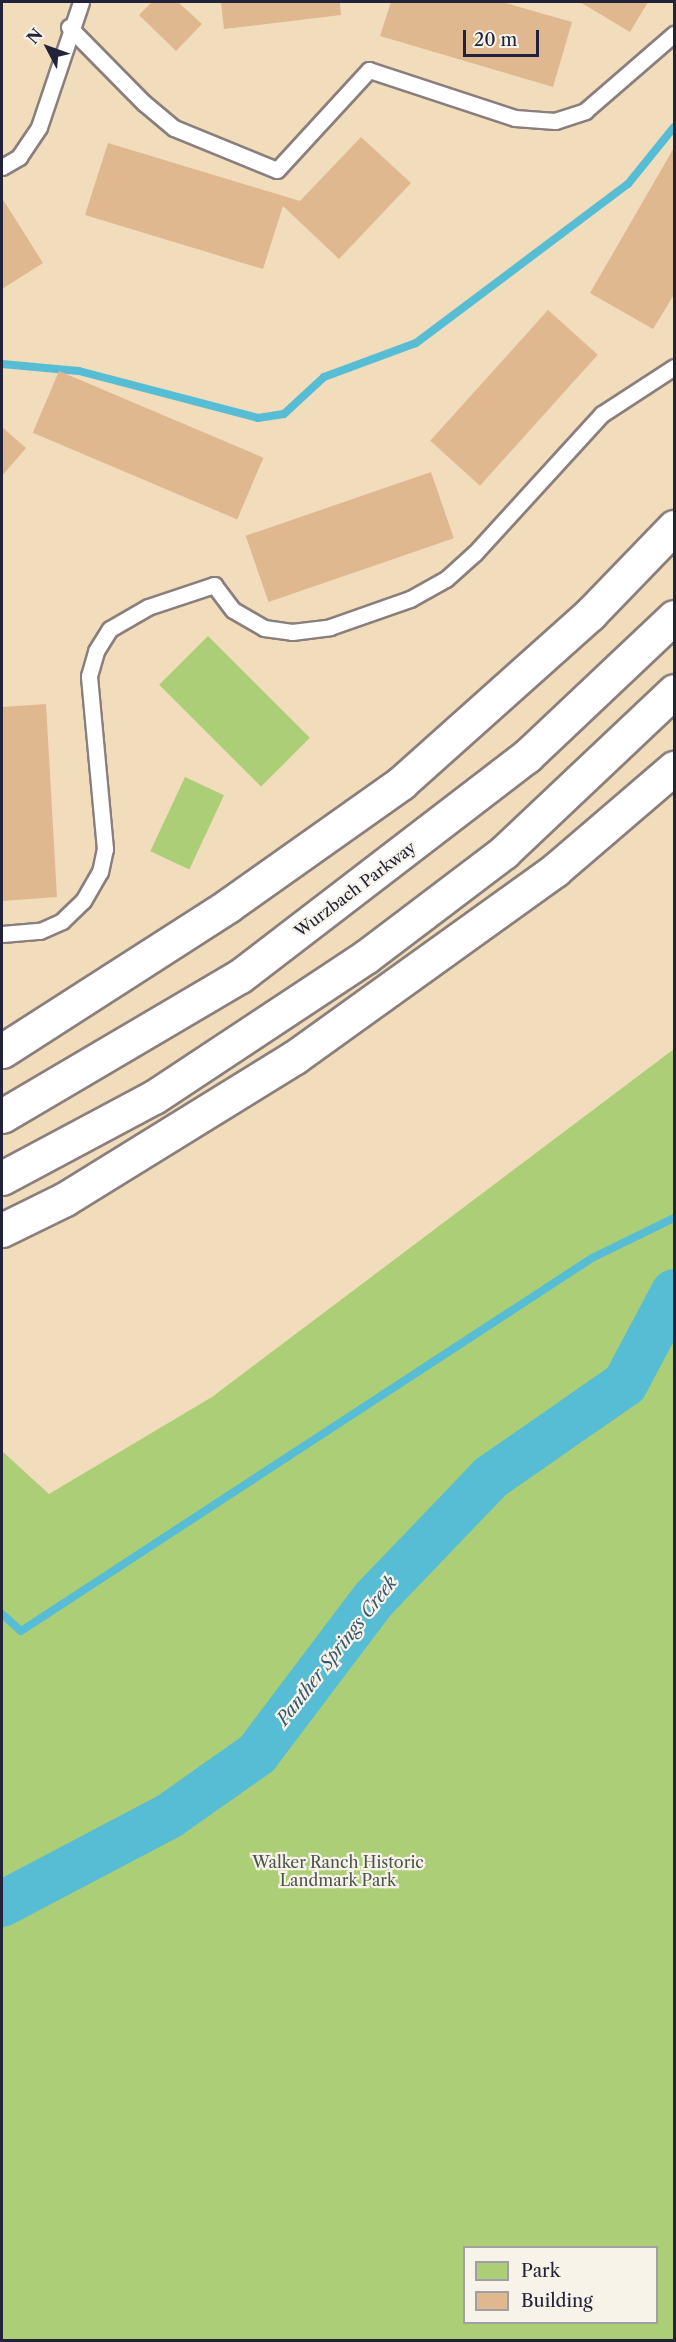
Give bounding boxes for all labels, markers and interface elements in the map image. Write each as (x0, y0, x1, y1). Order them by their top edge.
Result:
north arrow (18, 18, 78, 78)
scale bar (466, 18, 542, 56)
text: N (22, 24, 47, 48)
text: 20 m (474, 29, 517, 51)
street label: Wurzbach Parkway (291, 837, 419, 941)
water label: Panther Springs Creek (272, 1572, 402, 1730)
park label: Walker Ranch Historic Landmark Park (252, 1852, 424, 1890)
legend (463, 2246, 658, 2324)
text: Park (521, 2260, 560, 2282)
text: Building (521, 2290, 593, 2312)

